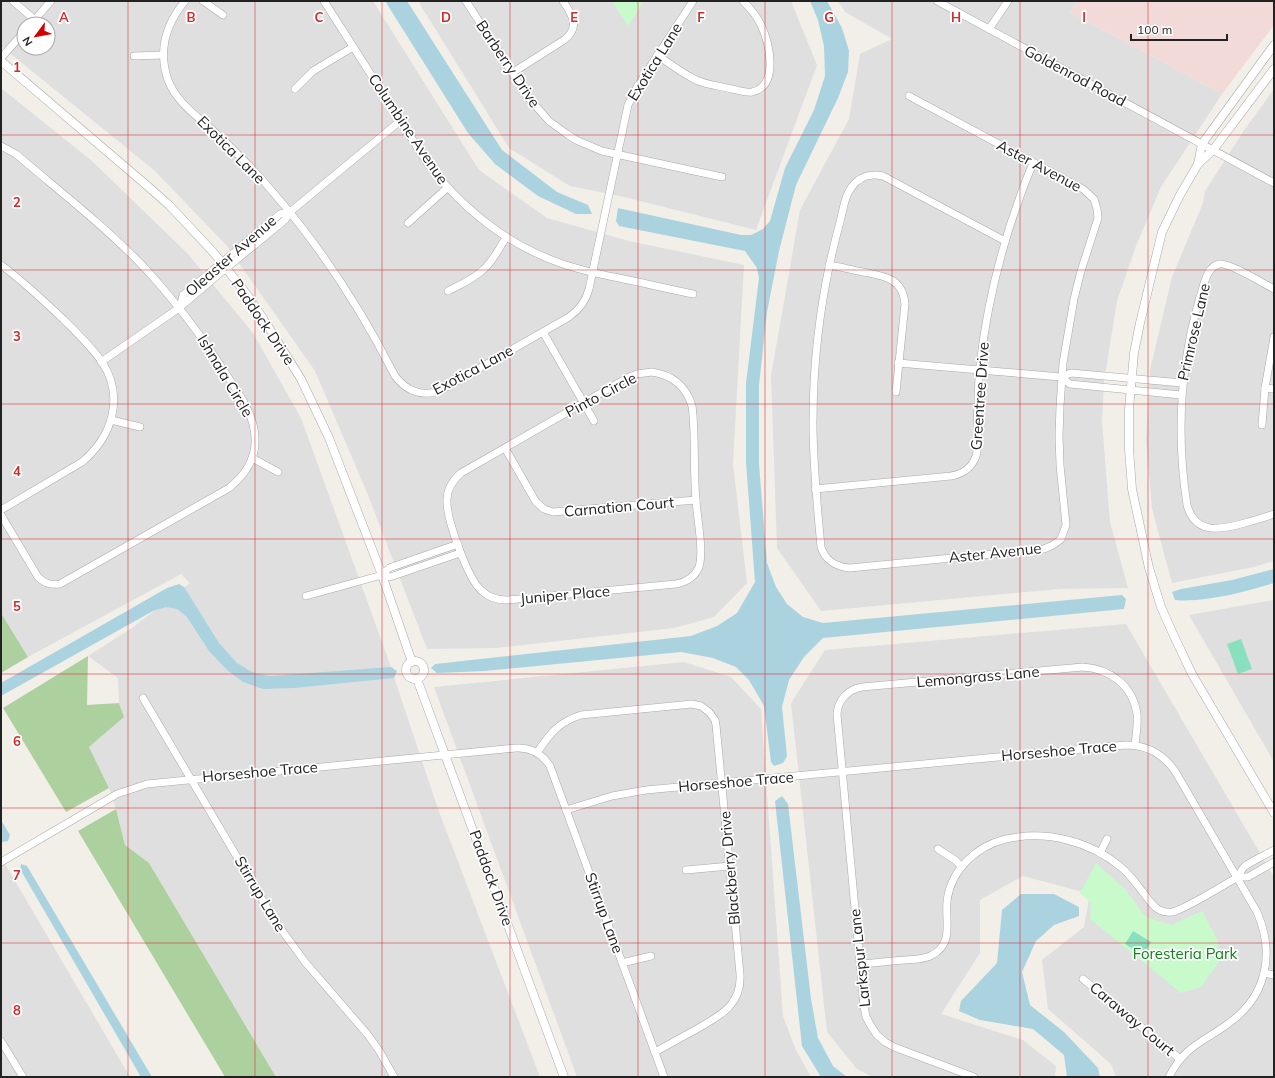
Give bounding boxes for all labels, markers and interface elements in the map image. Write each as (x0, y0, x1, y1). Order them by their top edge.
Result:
text: A (59, 9, 69, 25)
text: B (187, 9, 196, 25)
text: C (315, 9, 324, 25)
text: D (441, 9, 451, 25)
text: E (570, 9, 578, 25)
text: F (697, 9, 705, 25)
text: G (824, 9, 834, 25)
text: H (951, 9, 961, 25)
text: I (1082, 9, 1086, 25)
north arrow (16, 16, 56, 56)
street label: Barberry Drive (472, 16, 545, 111)
scale bar (1131, 16, 1227, 42)
street label: Exotica Lane (623, 19, 686, 104)
text: 100 m (1137, 22, 1172, 37)
text: N (19, 34, 36, 49)
street label: Goldenrod Road (1021, 41, 1129, 110)
text: 1 (13, 59, 21, 75)
street label: Columbine Avenue (364, 70, 452, 188)
street label: Exotica Lane (193, 112, 269, 188)
street label: Aster Avenue (994, 135, 1085, 196)
text: 2 (13, 194, 21, 210)
street label: Oleaster Avenue (181, 211, 280, 300)
street label: Paddock Drive (228, 275, 299, 369)
street label: Primrose Lane (1173, 281, 1214, 382)
text: 3 (13, 328, 21, 344)
street label: Ishnala Circle (193, 331, 257, 420)
street label: Exotica Lane (429, 340, 516, 399)
street label: Greentree Drive (966, 341, 993, 451)
street label: Pinto Circle (562, 368, 640, 421)
text: 4 (13, 463, 21, 479)
street label: Carnation Court (563, 492, 675, 521)
street label: Aster Avenue (948, 538, 1042, 567)
street label: Juniper Place (519, 581, 611, 608)
text: 5 (13, 598, 21, 614)
street label: Lemongrass Lane (916, 662, 1040, 691)
text: 6 (13, 733, 21, 749)
street label: Horseshoe Trace (1001, 736, 1117, 765)
street label: Horseshoe Trace (202, 757, 318, 786)
street label: Horseshoe Trace (678, 767, 794, 796)
street label: Blackberry Drive (715, 810, 744, 926)
street label: Paddock Drive (465, 827, 518, 928)
street label: Stirrup Lane (230, 853, 290, 935)
text: 7 (13, 867, 21, 883)
street label: Stirrup Lane (581, 870, 628, 956)
street label: Larkspur Lane (845, 908, 874, 1008)
park label: Foresteria Park (1133, 944, 1237, 963)
street label: Caraway Court (1086, 978, 1179, 1060)
text: 8 (13, 1002, 21, 1018)

